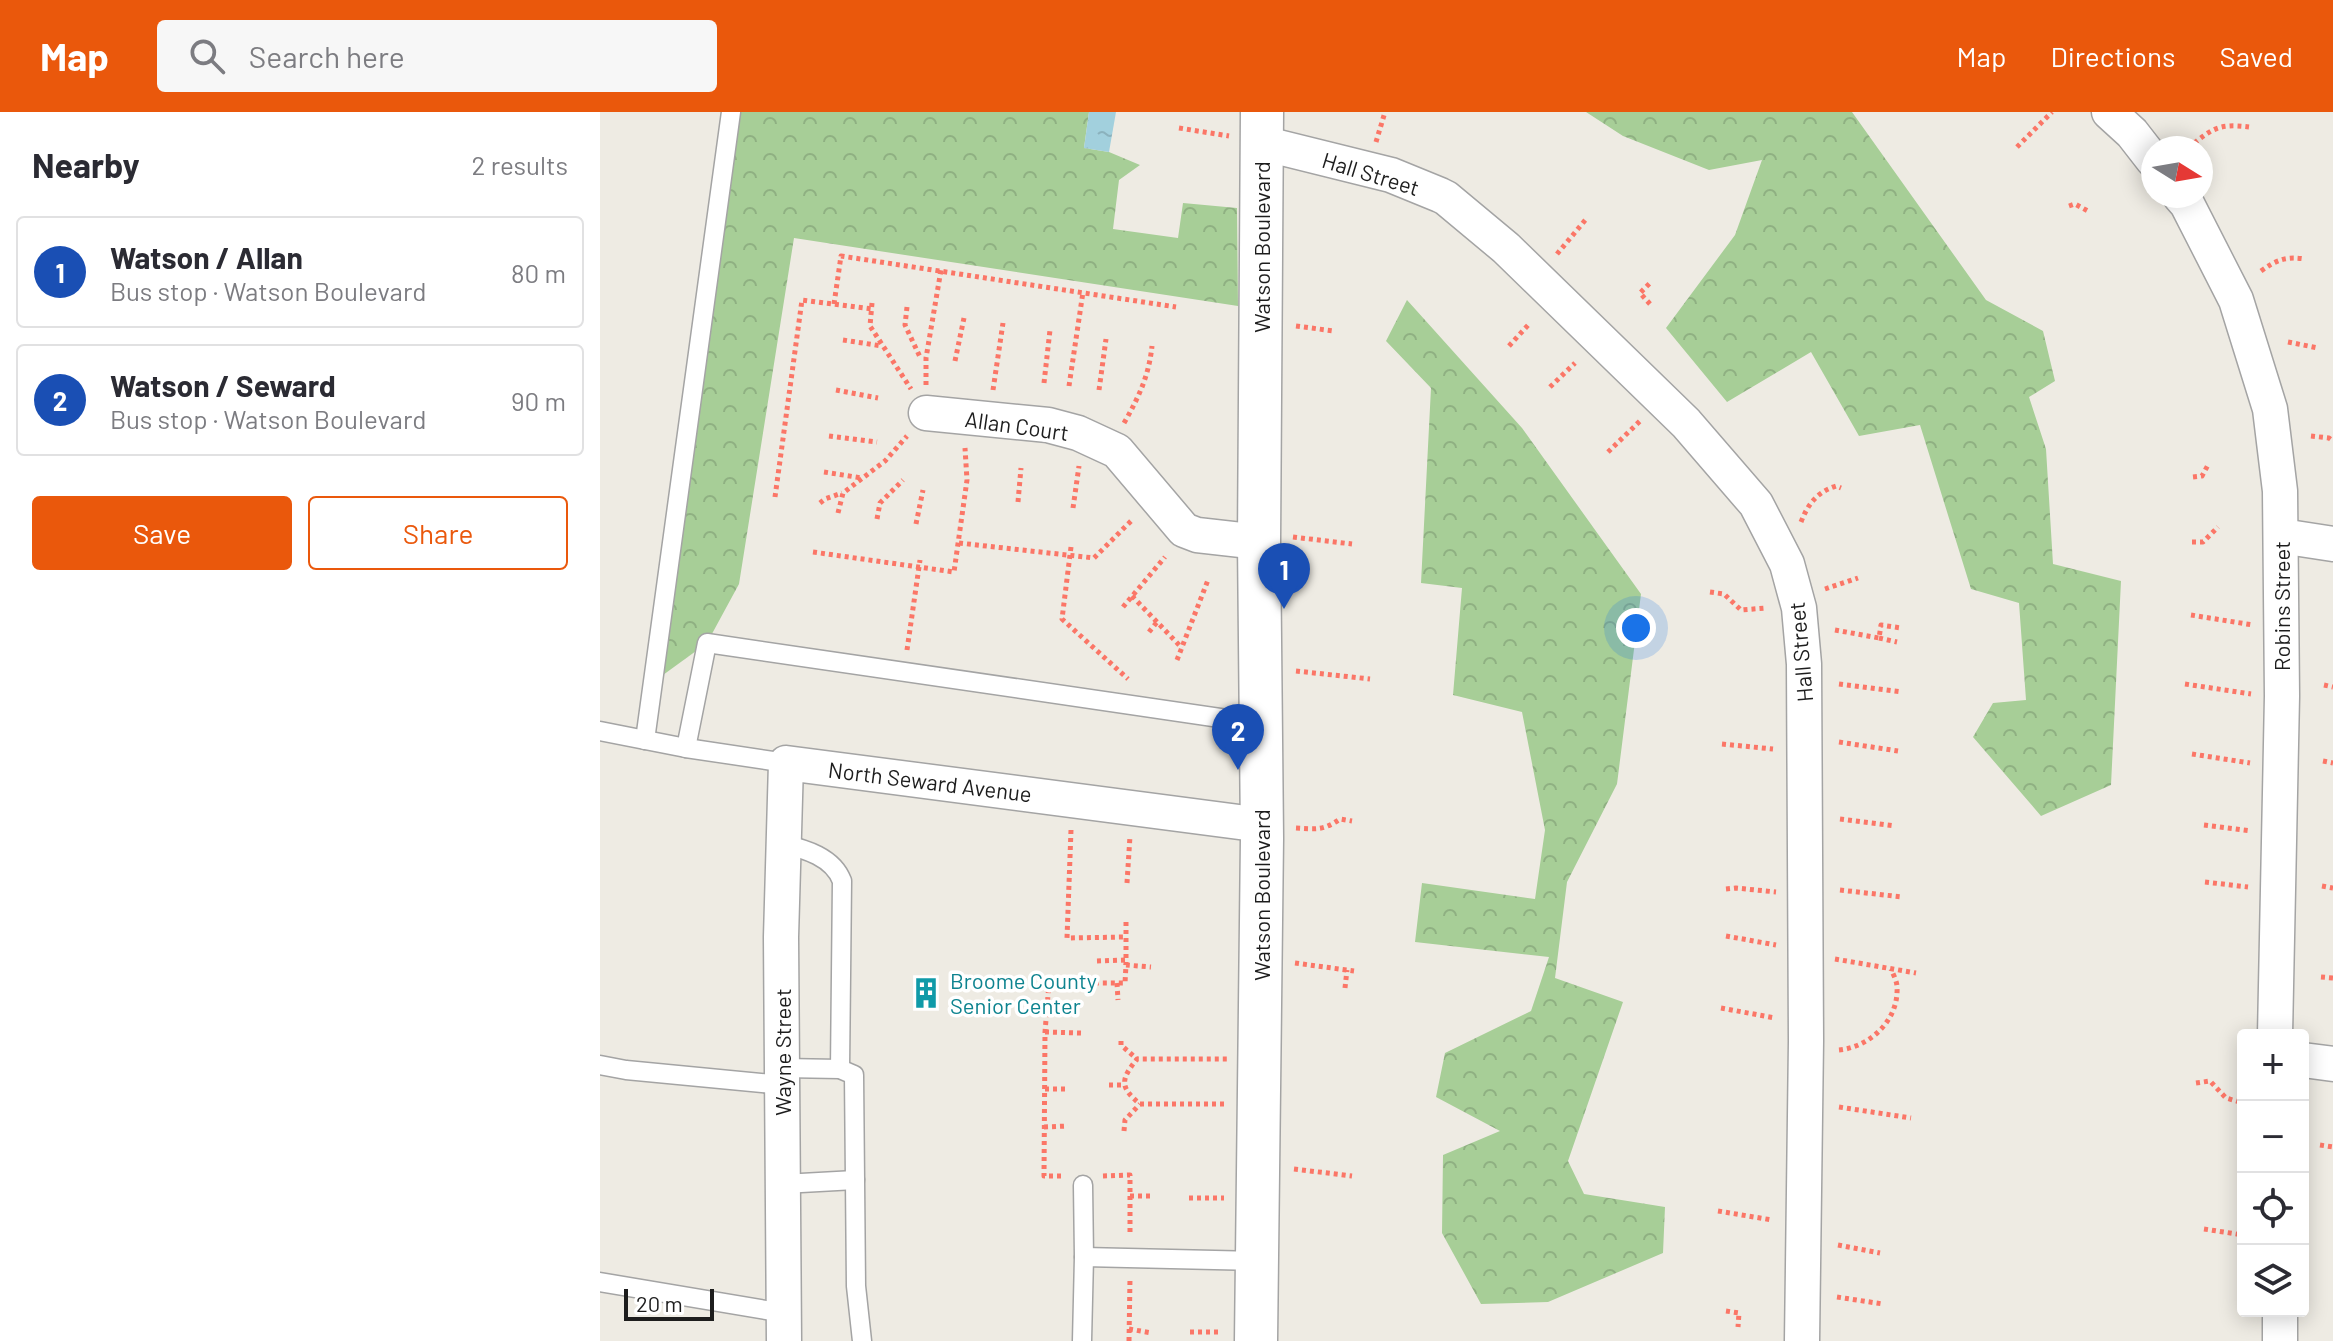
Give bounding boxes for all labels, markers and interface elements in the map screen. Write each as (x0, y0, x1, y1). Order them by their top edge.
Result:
search box (157, 20, 717, 92)
text: Map (40, 33, 109, 79)
icon: search (185, 34, 229, 78)
text: Search here (249, 38, 405, 74)
text: Map (1957, 39, 2006, 73)
text: Directions (2050, 39, 2176, 73)
text: Saved (2220, 39, 2293, 73)
north arrow (2141, 136, 2213, 208)
text: Nearby (32, 144, 140, 185)
street label: Hall Street (1319, 146, 1423, 200)
text: 2 results (472, 149, 568, 180)
street label: Watson Boulevard (1248, 161, 1274, 333)
text: Watson / Allan (110, 239, 303, 275)
text: 1 (55, 257, 65, 288)
text: 80 m (511, 257, 566, 288)
text: Bus stop · Watson Boulevard (110, 275, 426, 306)
text: Watson / Seward (110, 367, 336, 403)
text: 2 (53, 385, 67, 416)
text: 90 m (511, 385, 566, 416)
text: Bus stop · Watson Boulevard (110, 403, 426, 434)
street label: Allan Court (963, 405, 1071, 445)
button: Save (32, 496, 292, 570)
button: Share (308, 496, 568, 570)
street label: Robins Street (2268, 541, 2294, 671)
pin: 1 (1258, 543, 1310, 609)
street label: Hall Street (1783, 601, 1817, 703)
your location (1616, 608, 1656, 648)
pin: 2 (1212, 704, 1264, 770)
street label: North Seward Avenue (827, 756, 1033, 806)
street label: Watson Boulevard (1248, 809, 1274, 981)
place label: Broome County Senior Center (950, 967, 1097, 1018)
building icon: Broome County Senior Center (909, 976, 943, 1010)
street label: Wayne Street (769, 988, 795, 1116)
map controls (2237, 1029, 2309, 1317)
button: + (2237, 1029, 2309, 1101)
button: − (2237, 1101, 2309, 1173)
button: locate (2237, 1173, 2309, 1245)
button: layers (2237, 1245, 2309, 1317)
scale bar (624, 1285, 714, 1321)
text: 20 m (636, 1290, 683, 1316)

